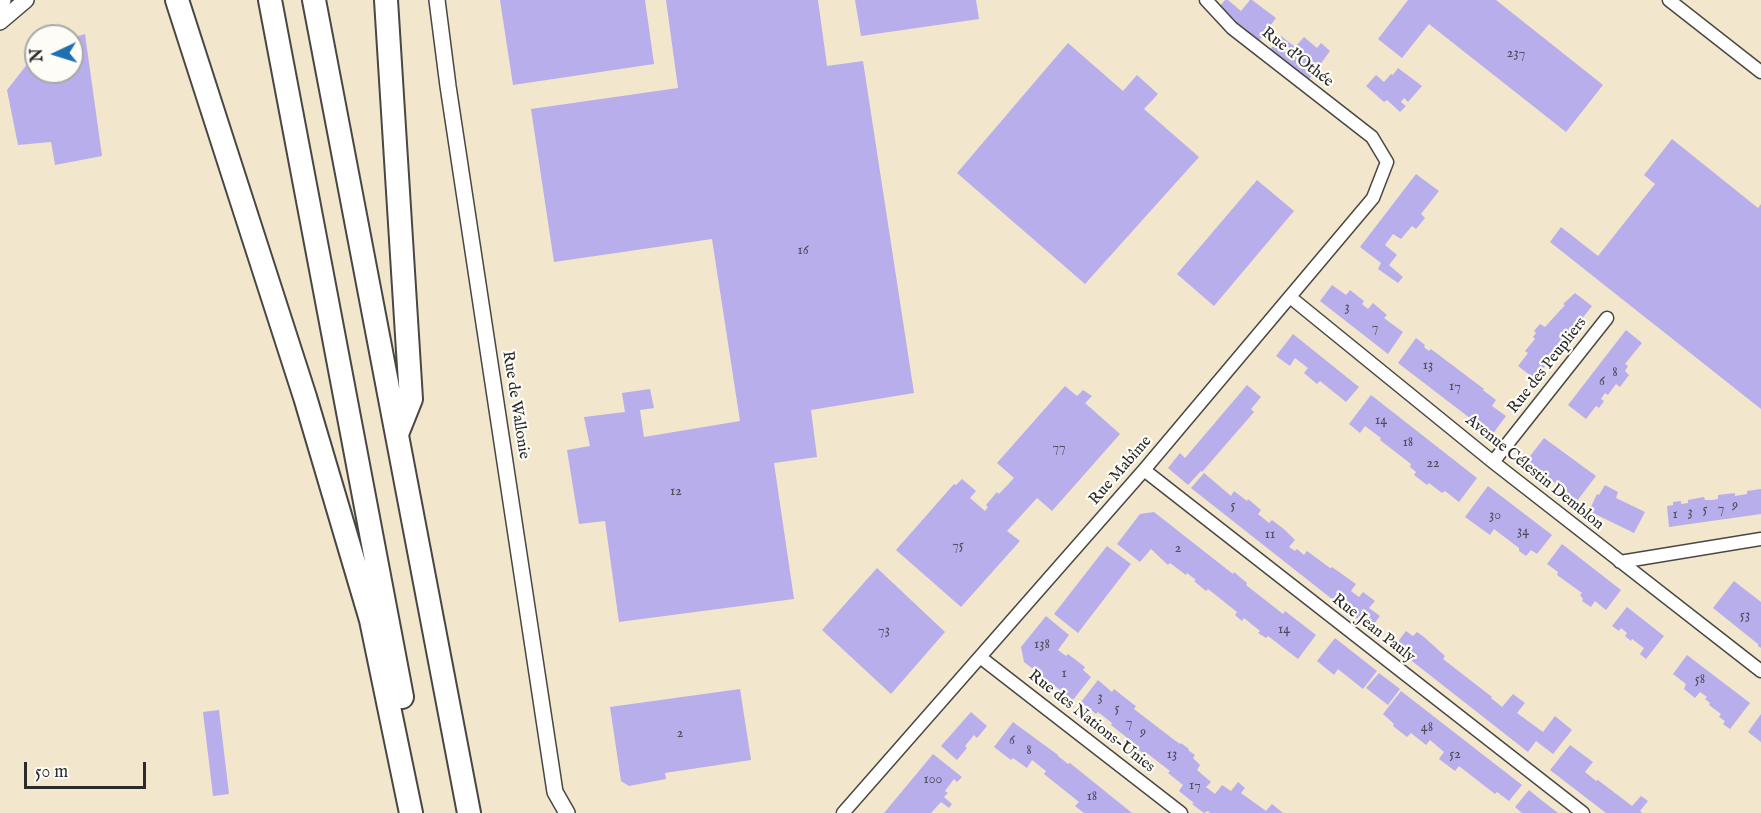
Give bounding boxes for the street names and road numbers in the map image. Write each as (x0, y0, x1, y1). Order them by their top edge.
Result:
street label: Rue d'Othée (1257, 24, 1337, 92)
street label: Rue des Peupliers (1504, 314, 1592, 418)
street label: Rue de Wallonie (497, 350, 533, 460)
street label: Avenue Célestin Demblon (1461, 411, 1607, 535)
street label: Rue Mabîme (1086, 432, 1156, 510)
street label: Rue Jean Pauly (1328, 591, 1418, 667)
street label: Rue des Nations-Unies (1024, 667, 1158, 777)

